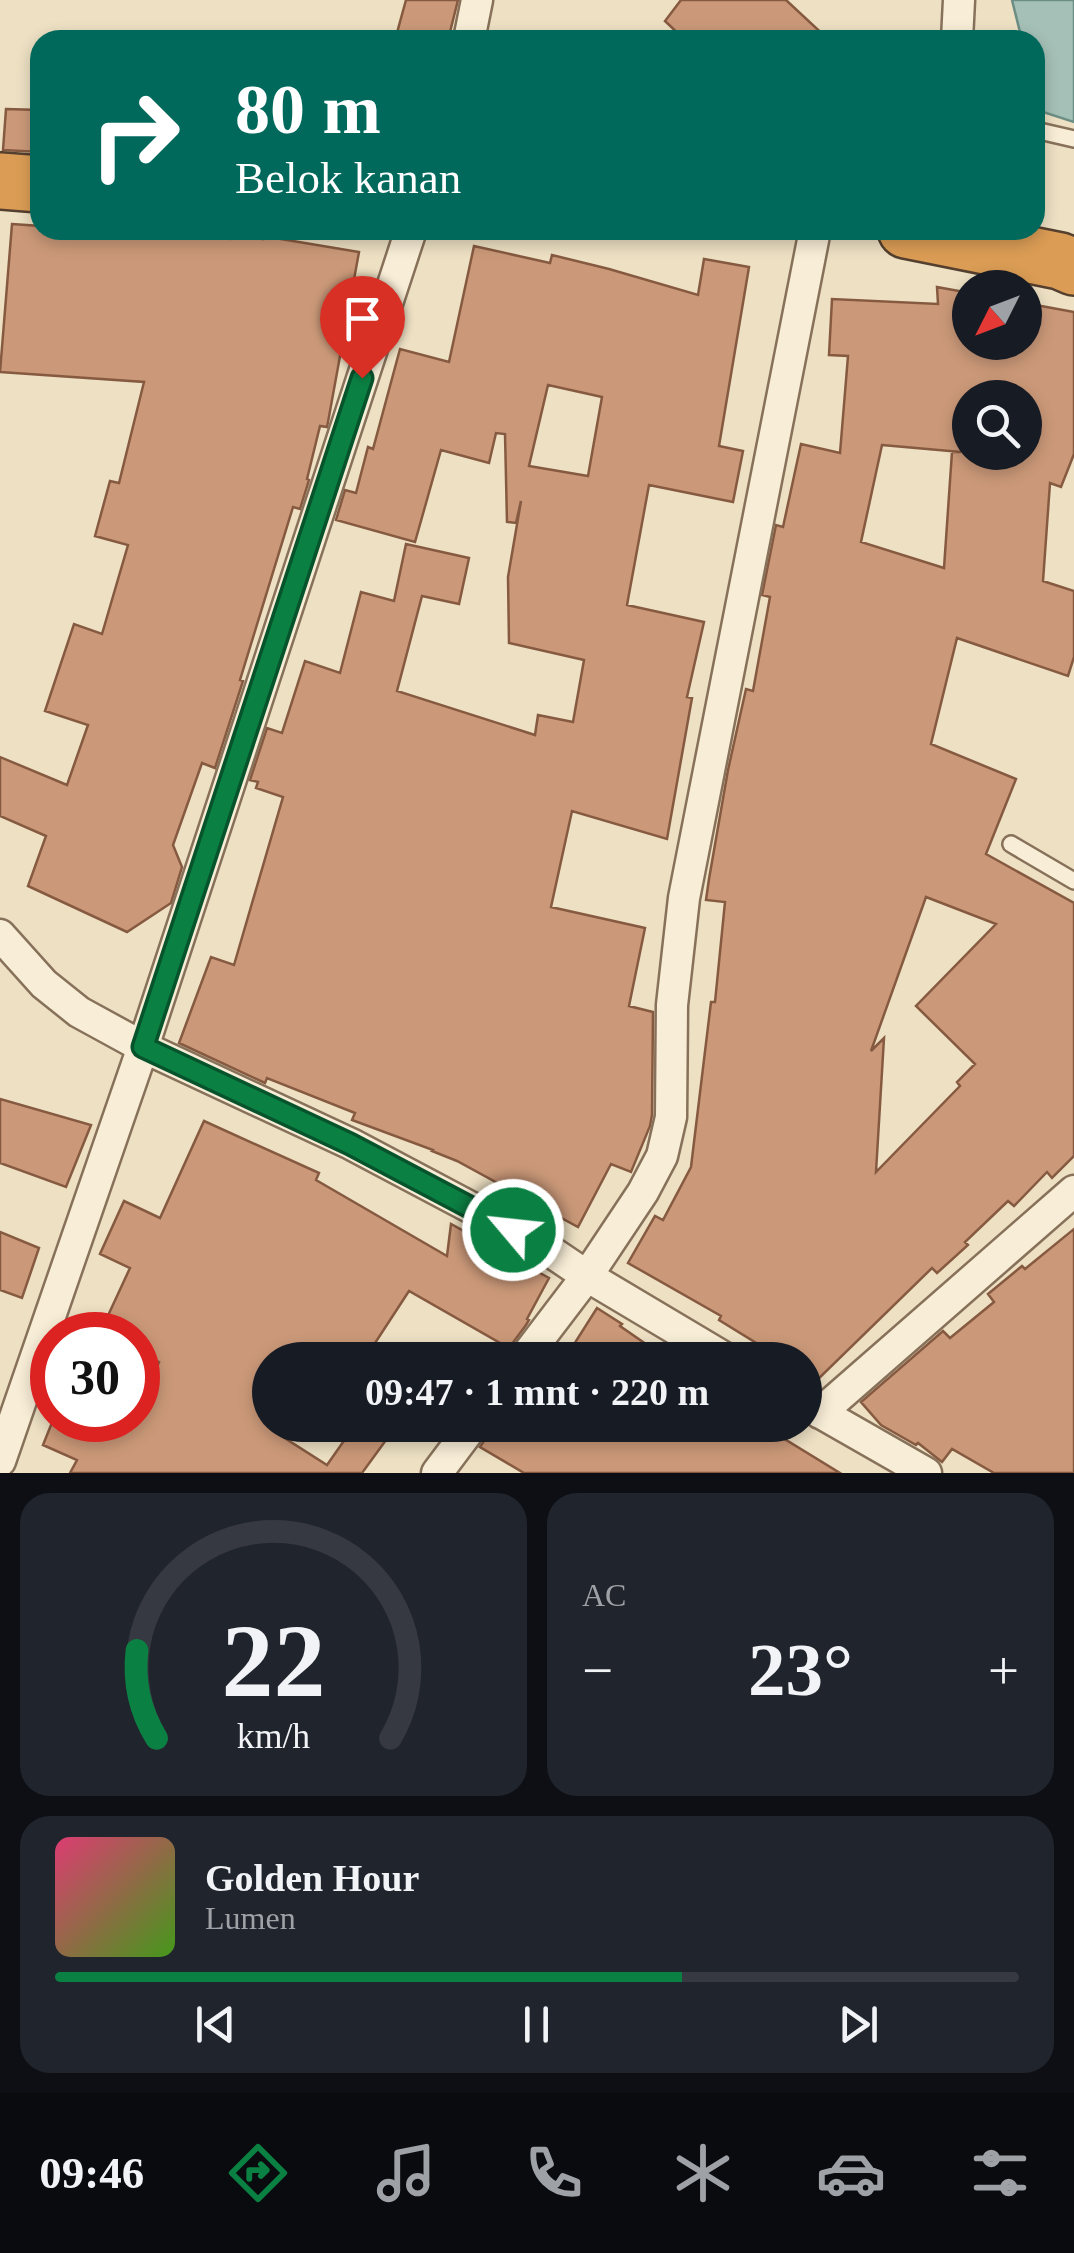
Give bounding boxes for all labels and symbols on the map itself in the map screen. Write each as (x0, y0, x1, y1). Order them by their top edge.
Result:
north arrow (952, 270, 1042, 360)
pin (320, 276, 405, 379)
position arrow (461, 1178, 565, 1282)
speed limit sign: 30 (30, 1312, 160, 1442)

